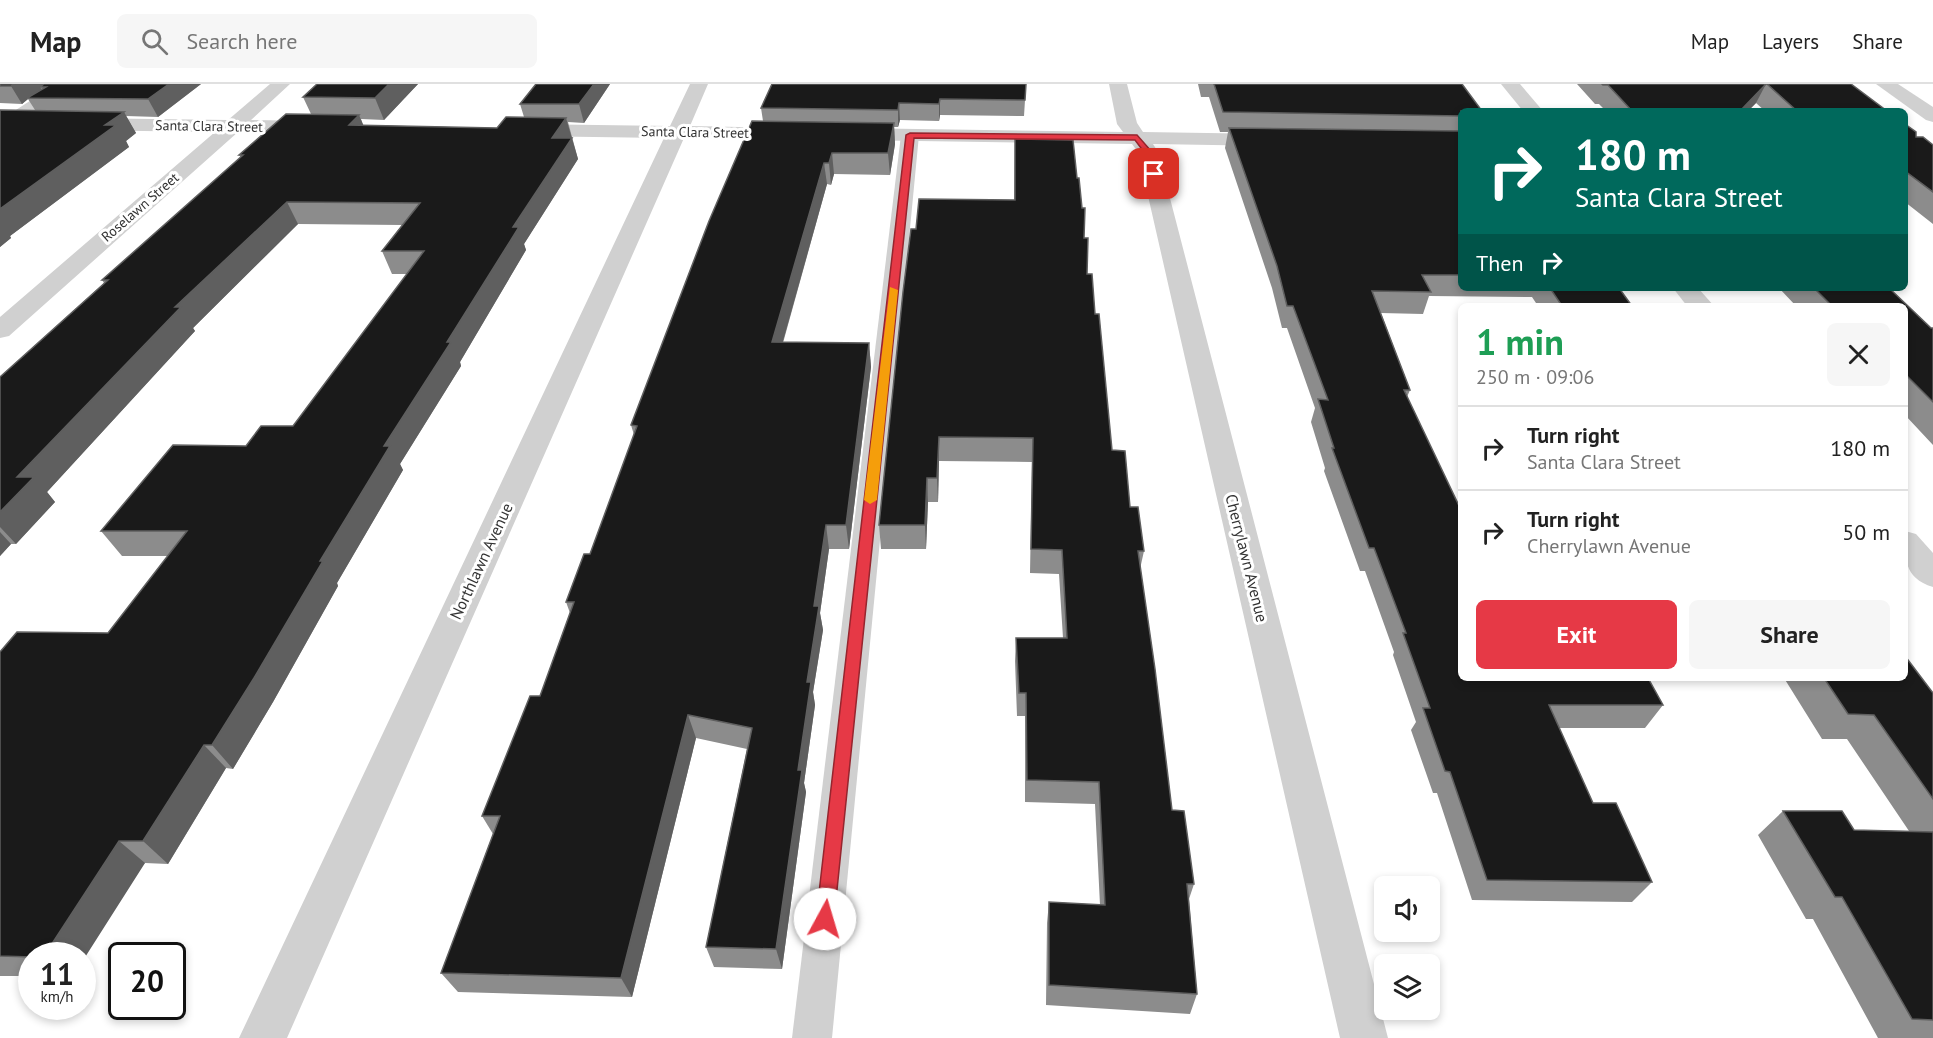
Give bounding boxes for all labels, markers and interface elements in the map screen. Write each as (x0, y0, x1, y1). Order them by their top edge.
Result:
search box (117, 14, 537, 68)
text: Map (30, 23, 81, 60)
icon: search (138, 25, 171, 58)
text: Search here (186, 27, 297, 55)
text: Map (1691, 28, 1729, 55)
text: Layers (1762, 28, 1819, 55)
text: Share (1852, 28, 1903, 55)
street label: Santa Clara Street (155, 116, 263, 136)
street label: Santa Clara Street (641, 122, 749, 142)
text: 180 m (1575, 127, 1691, 182)
icon: right (1476, 132, 1554, 210)
pin (1128, 148, 1179, 199)
icon: arrive (1137, 157, 1170, 190)
street label: Roselawn Street (98, 168, 183, 245)
text: Santa Clara Street (1575, 180, 1783, 214)
icon: right (1535, 246, 1568, 279)
text: Then (1476, 249, 1523, 277)
text: 1 min (1476, 318, 1564, 365)
button: close (1827, 323, 1890, 386)
text: 250 m · 09:06 (1476, 364, 1594, 390)
text: Turn right (1527, 421, 1619, 449)
icon: right (1476, 432, 1509, 465)
text: 180 m (1830, 434, 1890, 462)
text: Santa Clara Street (1527, 449, 1681, 475)
street label: Cherrylawn Avenue (1221, 492, 1273, 624)
street label: Northlawn Avenue (445, 500, 517, 622)
text: Turn right (1527, 505, 1619, 533)
icon: right (1476, 516, 1509, 549)
text: 50 m (1842, 518, 1890, 546)
text: Cherrylawn Avenue (1527, 533, 1691, 559)
button: Exit (1476, 600, 1677, 669)
button: Share (1689, 600, 1890, 669)
map controls (1374, 876, 1440, 1020)
button: sound (1374, 876, 1440, 942)
position arrow (793, 887, 857, 951)
speed limit sign: 20 (108, 942, 186, 1020)
text: 11 (40, 954, 74, 993)
button: layers (1374, 954, 1440, 1020)
text: km/h (41, 987, 73, 1006)

